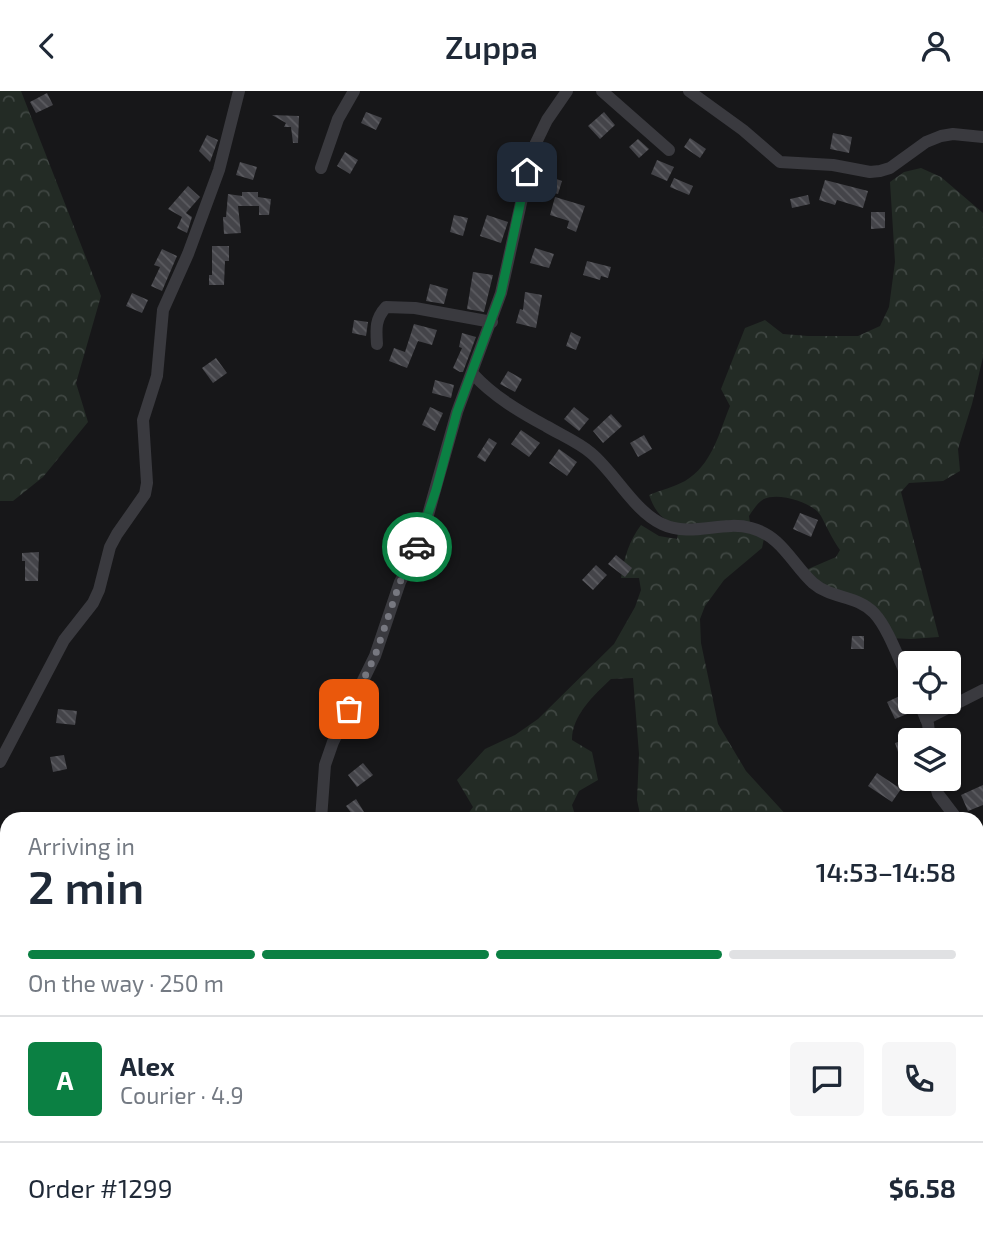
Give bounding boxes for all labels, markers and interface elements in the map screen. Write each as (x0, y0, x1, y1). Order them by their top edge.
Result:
icon: back (28, 27, 66, 65)
text: Zuppa (445, 27, 538, 65)
icon: person (917, 27, 955, 65)
pin (497, 142, 557, 202)
icon: home (508, 153, 546, 191)
courier (382, 512, 452, 582)
icon: car (398, 528, 436, 566)
map controls (898, 651, 961, 791)
button: locate (898, 651, 961, 714)
pin (319, 679, 379, 739)
icon: bag (330, 690, 368, 728)
button: layers (898, 728, 961, 791)
text: Arriving in (28, 832, 135, 860)
text: 14:53–14:58 (816, 856, 956, 887)
text: 2 min (28, 858, 144, 913)
text: On the way · 250 m (28, 969, 224, 997)
button: chat (790, 1042, 864, 1116)
button: phone (882, 1042, 956, 1116)
text: Alex (120, 1050, 175, 1081)
text: A (57, 1064, 73, 1095)
text: Courier · 4.9 (120, 1081, 244, 1109)
text: Order #1299 (28, 1172, 173, 1203)
text: $6.58 (889, 1172, 956, 1203)

